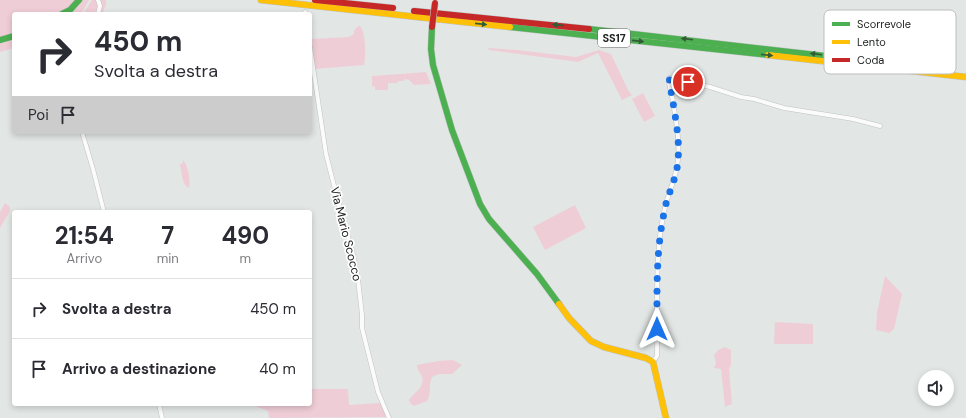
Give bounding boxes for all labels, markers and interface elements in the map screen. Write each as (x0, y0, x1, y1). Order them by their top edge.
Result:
legend (824, 10, 956, 74)
text: Scorrevole (857, 17, 911, 31)
one-way arrow (475, 20, 487, 27)
one-way arrow (552, 22, 564, 29)
text: 450 m (94, 23, 182, 60)
icon: right (28, 28, 80, 80)
road number: SS17 (598, 29, 630, 47)
text: Lento (857, 35, 886, 49)
one-way arrow (681, 36, 693, 42)
one-way arrow (632, 38, 644, 44)
one-way arrow (810, 51, 822, 57)
one-way arrow (761, 52, 773, 58)
text: Coda (857, 53, 884, 67)
text: Svolta a destra (94, 59, 218, 83)
pin (671, 65, 705, 99)
icon: arrive (677, 71, 699, 93)
icon: arrive (57, 104, 79, 126)
text: Poi (28, 105, 49, 125)
street label: Via Mario Scocco (327, 185, 365, 283)
text: 21:54 (55, 220, 114, 251)
text: 7 (161, 220, 174, 251)
text: 490 (222, 220, 269, 251)
text: Arrivo (67, 250, 102, 267)
text: min (157, 250, 179, 267)
text: m (240, 250, 251, 267)
icon: right (28, 298, 50, 320)
text: Svolta a destra (62, 299, 172, 319)
text: 450 m (250, 299, 296, 319)
position arrow (636, 308, 678, 350)
icon: arrive (28, 358, 50, 380)
text: Arrivo a destinazione (62, 359, 216, 379)
text: 40 m (259, 359, 296, 379)
map controls (918, 370, 954, 406)
button: sound (918, 370, 954, 406)

